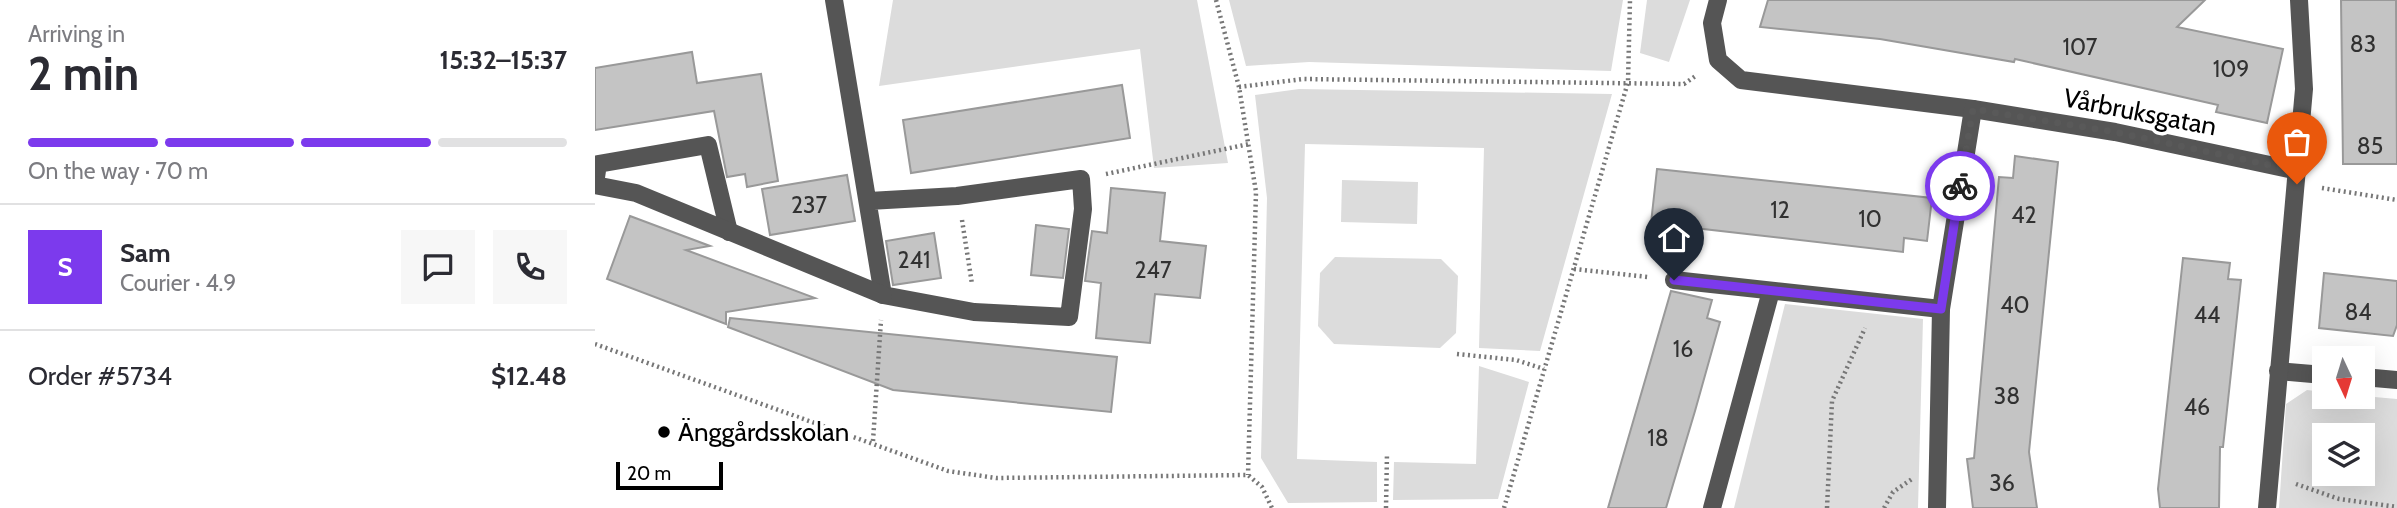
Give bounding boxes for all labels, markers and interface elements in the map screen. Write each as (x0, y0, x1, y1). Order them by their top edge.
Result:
text: Arriving in (28, 20, 125, 48)
house number: 83 (2350, 30, 2376, 58)
house number: 107 (2063, 33, 2098, 61)
text: 15:32–15:37 (440, 44, 567, 76)
text: 2 min (28, 46, 139, 102)
house number: 109 (2213, 55, 2249, 83)
street label: Vårbruksgatan (2061, 81, 2219, 143)
pin (2267, 112, 2327, 184)
icon: bag (2278, 123, 2316, 161)
house number: 85 (2357, 132, 2383, 160)
courier (1925, 151, 1995, 221)
text: On the way · 70 m (28, 157, 208, 185)
icon: bike (1941, 167, 1979, 205)
house number: 237 (791, 191, 827, 219)
house number: 12 (1770, 196, 1790, 224)
house number: 42 (2011, 201, 2037, 229)
house number: 10 (1858, 205, 1882, 233)
pin (1644, 208, 1704, 280)
icon: home (1655, 219, 1693, 257)
button: chat (401, 230, 475, 304)
button: phone (493, 230, 567, 304)
text: Sam (120, 237, 171, 269)
house number: 241 (898, 246, 930, 274)
text: S (57, 251, 73, 283)
house number: 247 (1135, 256, 1172, 284)
text: Courier · 4.9 (120, 269, 236, 297)
house number: 40 (2000, 291, 2030, 319)
house number: 84 (2344, 298, 2372, 326)
house number: 44 (2194, 301, 2220, 329)
house number: 16 (1673, 335, 1693, 363)
north arrow (2312, 346, 2375, 410)
map controls (2312, 346, 2375, 486)
text: Order #5734 (28, 360, 172, 392)
text: $12.48 (491, 360, 567, 392)
house number: 38 (1994, 382, 2020, 410)
house number: 46 (2184, 393, 2210, 421)
place label: Änggårdsskolan (678, 416, 849, 448)
button: layers (2312, 423, 2375, 486)
marker: Änggårdsskolan (656, 424, 672, 440)
house number: 18 (1647, 424, 1669, 452)
scale bar (616, 459, 723, 491)
text: 20 m (627, 462, 671, 485)
house number: 36 (1989, 469, 2015, 497)

